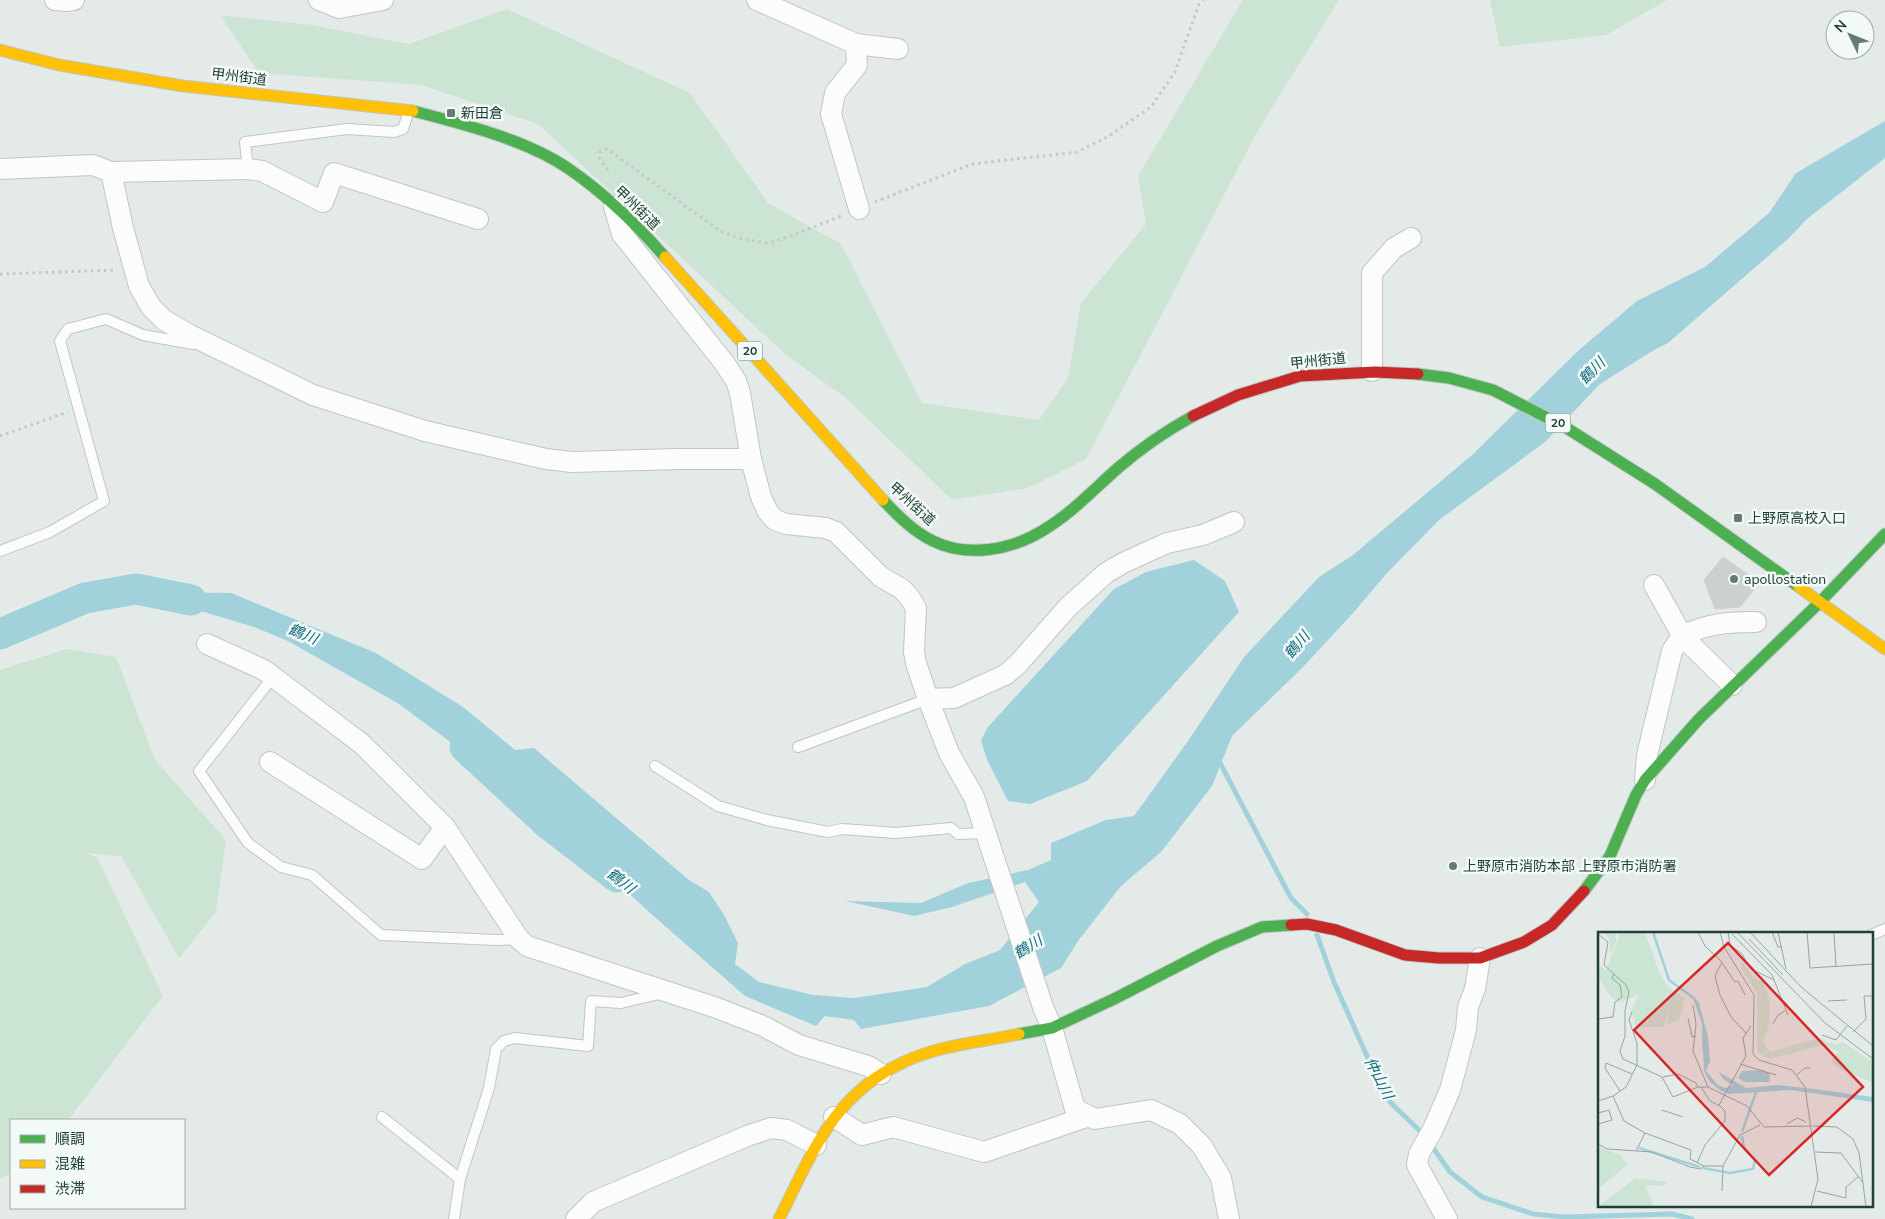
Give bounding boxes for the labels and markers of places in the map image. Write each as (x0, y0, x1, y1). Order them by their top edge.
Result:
place label: 新田倉 (461, 104, 503, 123)
marker: 新田倉 (445, 107, 457, 119)
place label: 上野原高校入口 (1748, 509, 1846, 528)
marker: 上野原高校入口 (1732, 512, 1744, 524)
place label: apollostation (1744, 570, 1826, 589)
marker: apollostation (1728, 573, 1740, 585)
place label: 上野原市消防本部 上野原市消防署 (1463, 857, 1677, 876)
marker: 上野原市消防本部 上野原市消防署 (1447, 860, 1459, 872)

